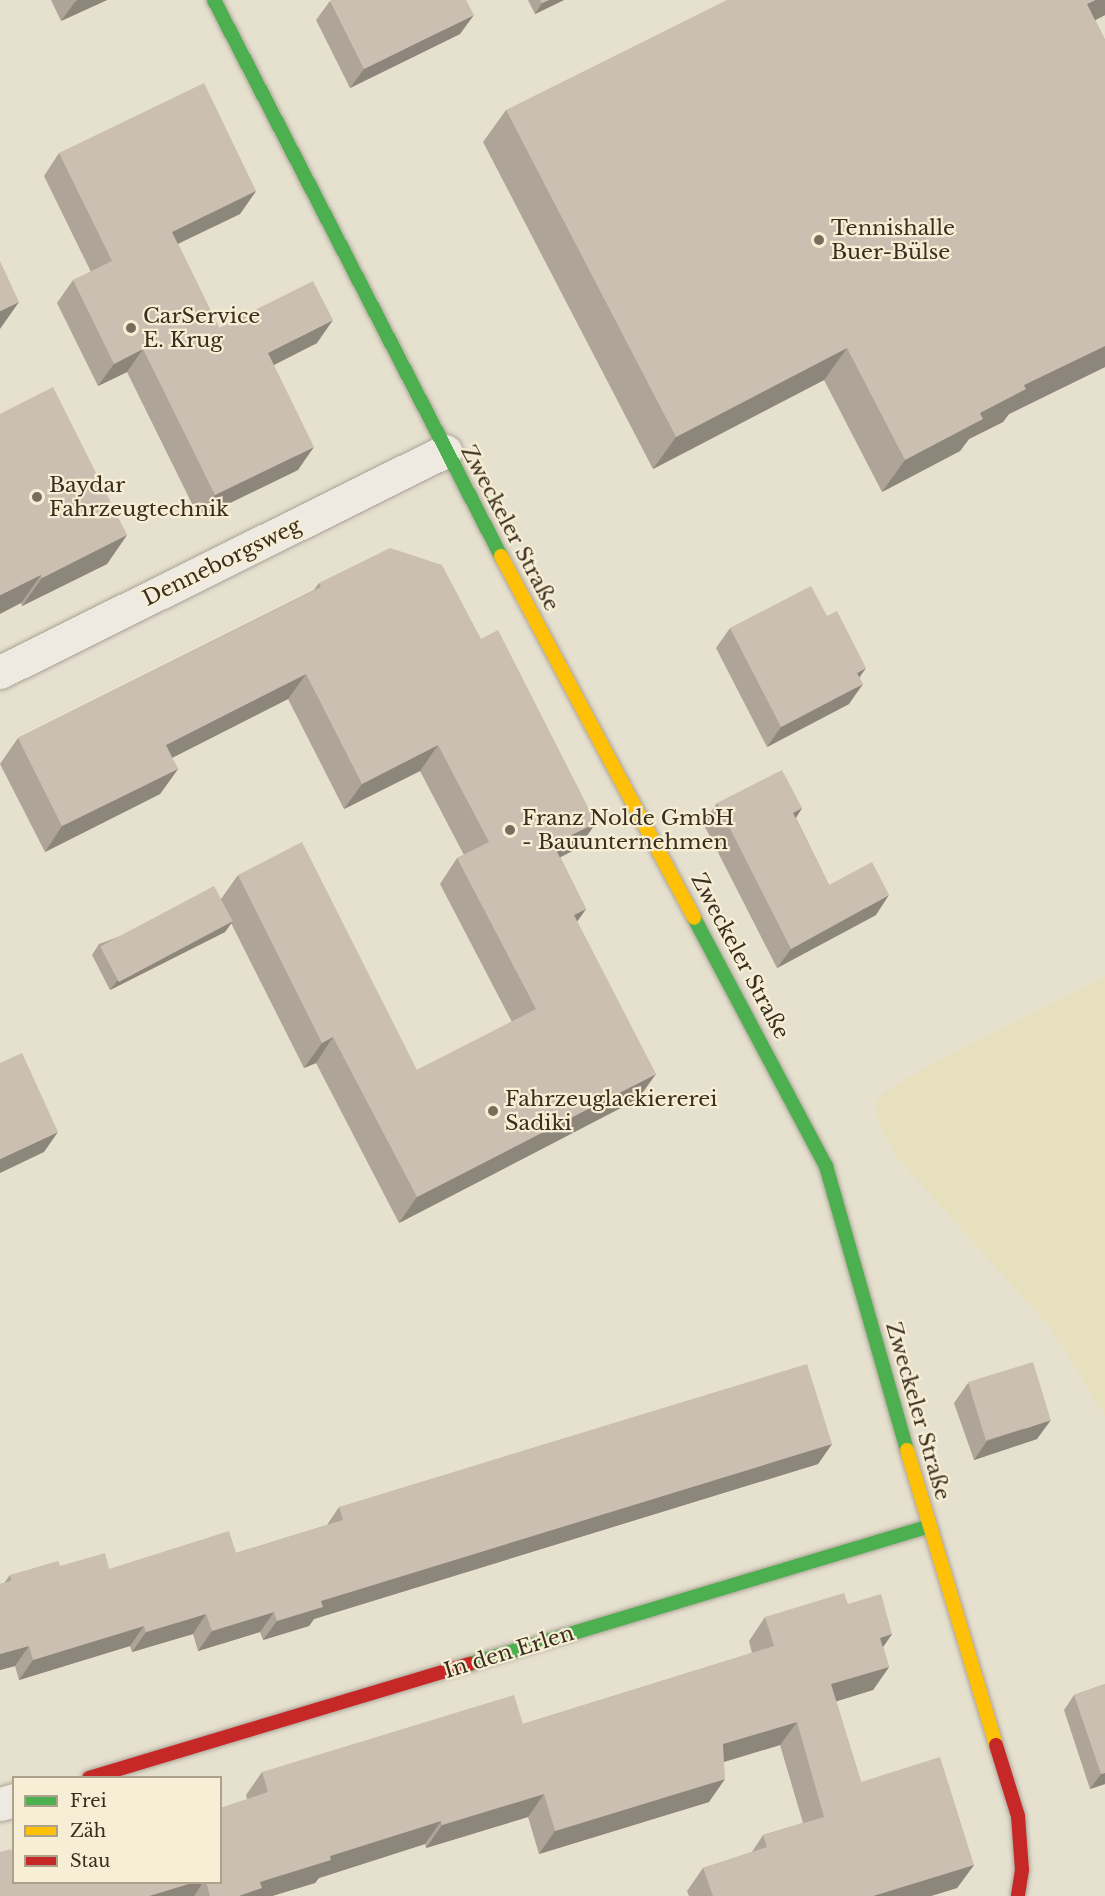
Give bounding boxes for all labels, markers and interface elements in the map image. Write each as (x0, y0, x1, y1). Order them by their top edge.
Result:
place label: Tennishalle Buer-Bülse (831, 215, 955, 265)
marker: Tennishalle Buer-Bülse (812, 233, 826, 247)
place label: CarService E. Krug (143, 303, 260, 353)
marker: CarService E. Krug (124, 321, 138, 335)
street label: Zweckeler Straße (456, 441, 564, 615)
place label: Baydar Fahrzeugtechnik (49, 472, 229, 522)
marker: Baydar Fahrzeugtechnik (30, 490, 44, 504)
street label: Denneborgsweg (139, 513, 305, 611)
place label: Franz Nolde GmbH - Bauunternehmen (522, 805, 734, 855)
marker: Franz Nolde GmbH - Bauunternehmen (503, 823, 517, 837)
street label: Zweckeler Straße (686, 869, 794, 1043)
place label: Fahrzeuglackiererei Sadiki (505, 1086, 717, 1136)
marker: Fahrzeuglackiererei Sadiki (486, 1104, 500, 1118)
street label: Zweckeler Straße (880, 1319, 956, 1503)
street label: In den Erlen (441, 1620, 577, 1684)
legend (12, 1776, 222, 1884)
text: Frei (70, 1790, 107, 1812)
text: Zäh (70, 1820, 106, 1842)
text: Stau (70, 1850, 110, 1872)

